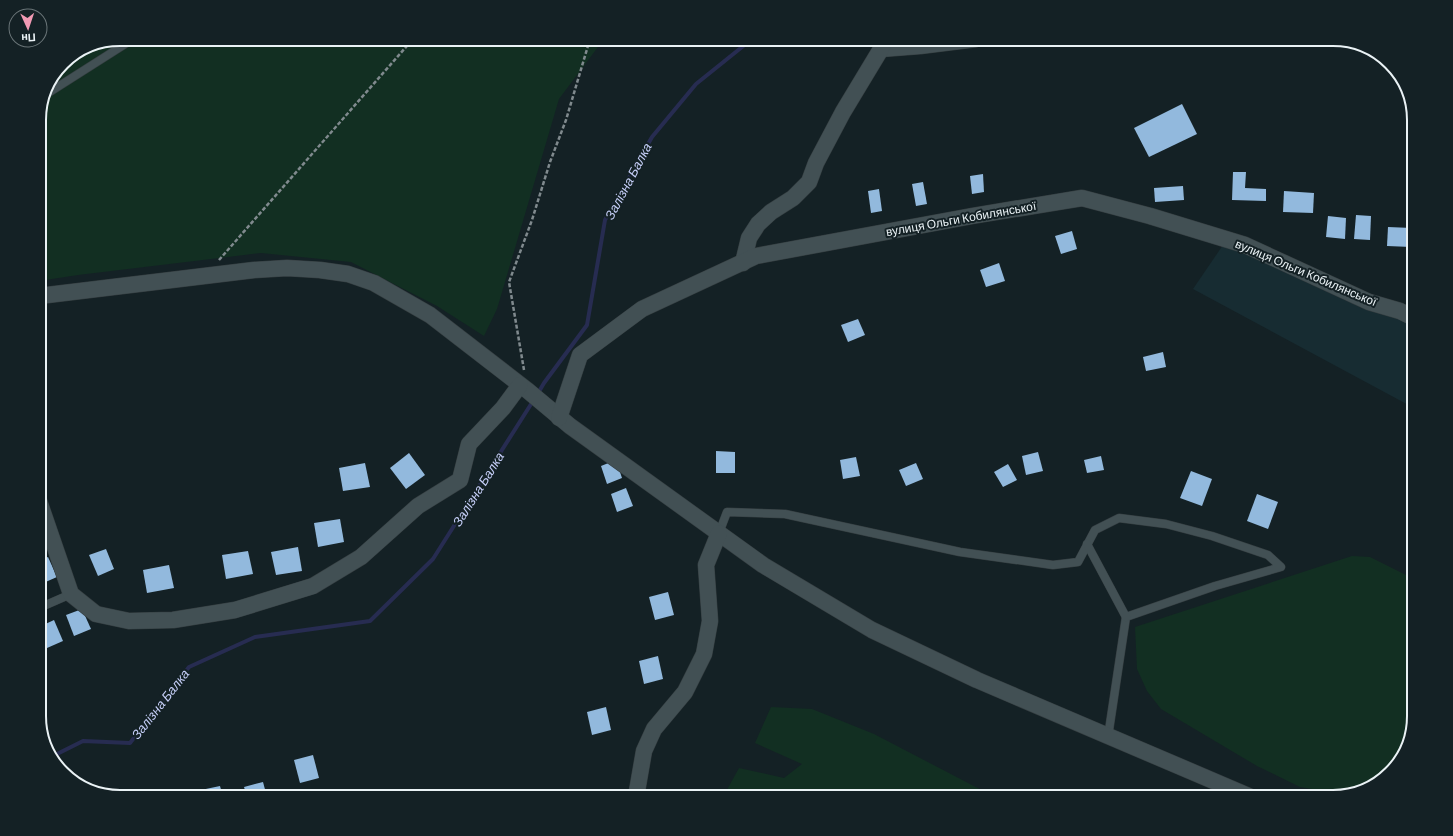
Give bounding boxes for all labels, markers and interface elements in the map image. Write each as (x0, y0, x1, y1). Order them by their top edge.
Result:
north arrow (8, 8, 48, 48)
text: Пн (21, 32, 36, 45)
water label: Залізна Балка (601, 140, 655, 222)
street label: вулиця Ольги Кобилянської (885, 198, 1038, 239)
street label: вулиця Ольги Кобилянської (1233, 236, 1380, 309)
water label: Залізна Балка (449, 449, 507, 529)
water label: Залізна Балка (128, 666, 192, 742)

